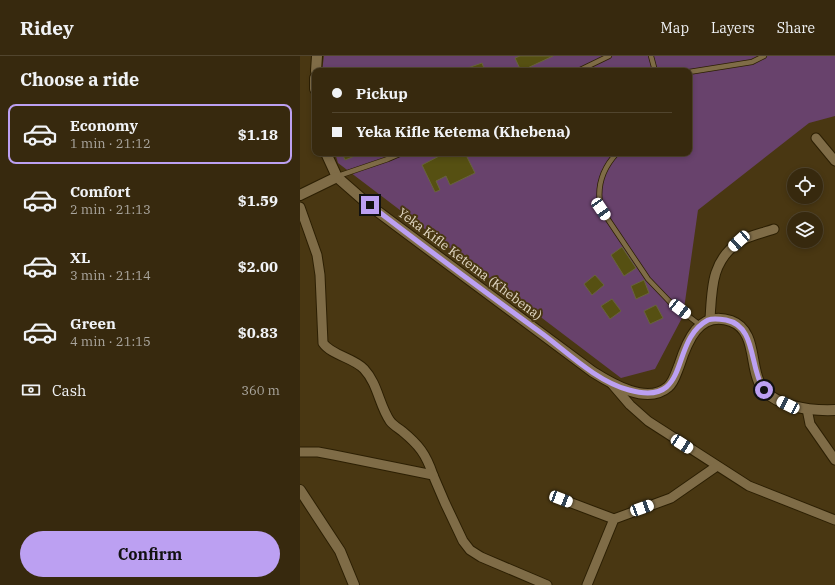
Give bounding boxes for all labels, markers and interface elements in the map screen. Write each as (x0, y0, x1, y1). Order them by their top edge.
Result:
text: Ridey (20, 16, 74, 40)
text: Map (661, 19, 689, 37)
text: Layers (711, 19, 755, 37)
text: Share (777, 19, 815, 37)
text: Choose a ride (20, 68, 139, 91)
text: Pickup (356, 84, 408, 103)
icon: car (22, 116, 58, 152)
text: Economy (70, 116, 138, 135)
text: Yeka Kifle Ketema (Khebena) (356, 122, 570, 141)
text: $1.18 (238, 125, 278, 144)
text: 1 min · 21:12 (70, 135, 151, 152)
map controls (787, 168, 823, 248)
button: locate (787, 168, 823, 204)
icon: car (22, 182, 58, 218)
text: Comfort (70, 182, 130, 201)
text: $1.59 (238, 191, 278, 210)
route end (361, 196, 379, 214)
car (589, 196, 613, 222)
text: 2 min · 21:13 (70, 201, 151, 218)
street label: Yeka Kifle Ketema (Khebena) (394, 204, 546, 324)
button: layers (787, 212, 823, 248)
car (726, 229, 752, 253)
icon: car (22, 248, 58, 284)
text: XL (70, 248, 90, 267)
text: $2.00 (238, 257, 278, 276)
text: 3 min · 21:14 (70, 267, 151, 284)
car (667, 297, 693, 321)
icon: car (22, 314, 58, 350)
text: Green (70, 314, 116, 333)
text: $0.83 (238, 323, 278, 342)
text: 4 min · 21:15 (70, 333, 151, 350)
icon: cash (20, 379, 42, 401)
text: Cash (52, 381, 86, 400)
route start (755, 381, 773, 399)
text: 360 m (241, 382, 280, 399)
car (775, 394, 801, 416)
car (669, 432, 695, 456)
car (548, 489, 574, 509)
car (629, 498, 655, 518)
button: Confirm (20, 531, 280, 577)

